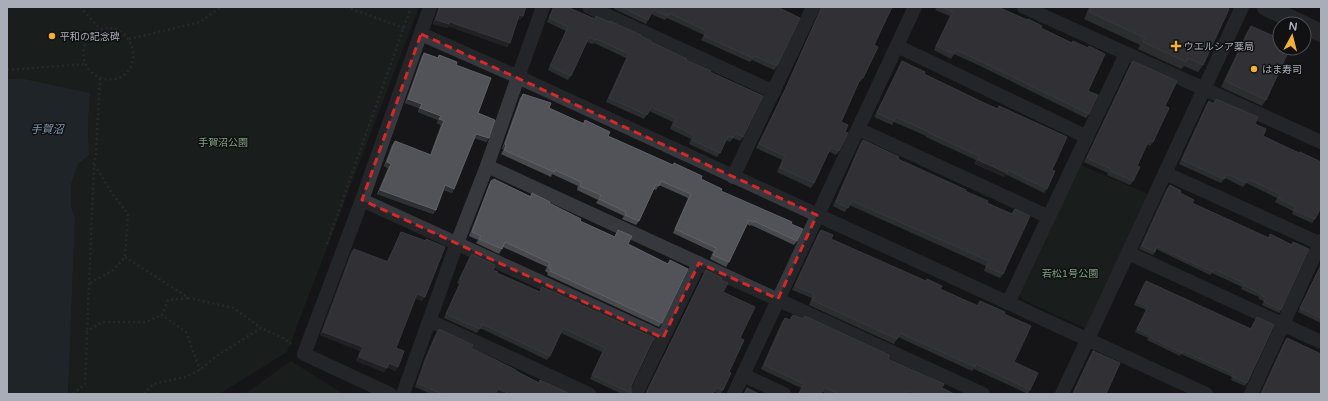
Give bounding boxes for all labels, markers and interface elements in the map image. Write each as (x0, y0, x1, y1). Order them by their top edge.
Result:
north arrow (1272, 16, 1312, 56)
text: N (1288, 20, 1298, 34)
marker: 平和の記念碑 (47, 31, 57, 41)
place label: 平和の記念碑 (60, 31, 120, 43)
marker: ウエルシア薬局 (1171, 41, 1181, 51)
place label: ウエルシア薬局 (1184, 41, 1254, 53)
marker: はま寿司 (1249, 64, 1259, 74)
place label: はま寿司 (1262, 64, 1302, 76)
water label: 手賀沼 (31, 123, 65, 136)
park label: 手賀沼公園 (198, 137, 248, 149)
park label: 若松1号公園 (1042, 268, 1098, 280)

